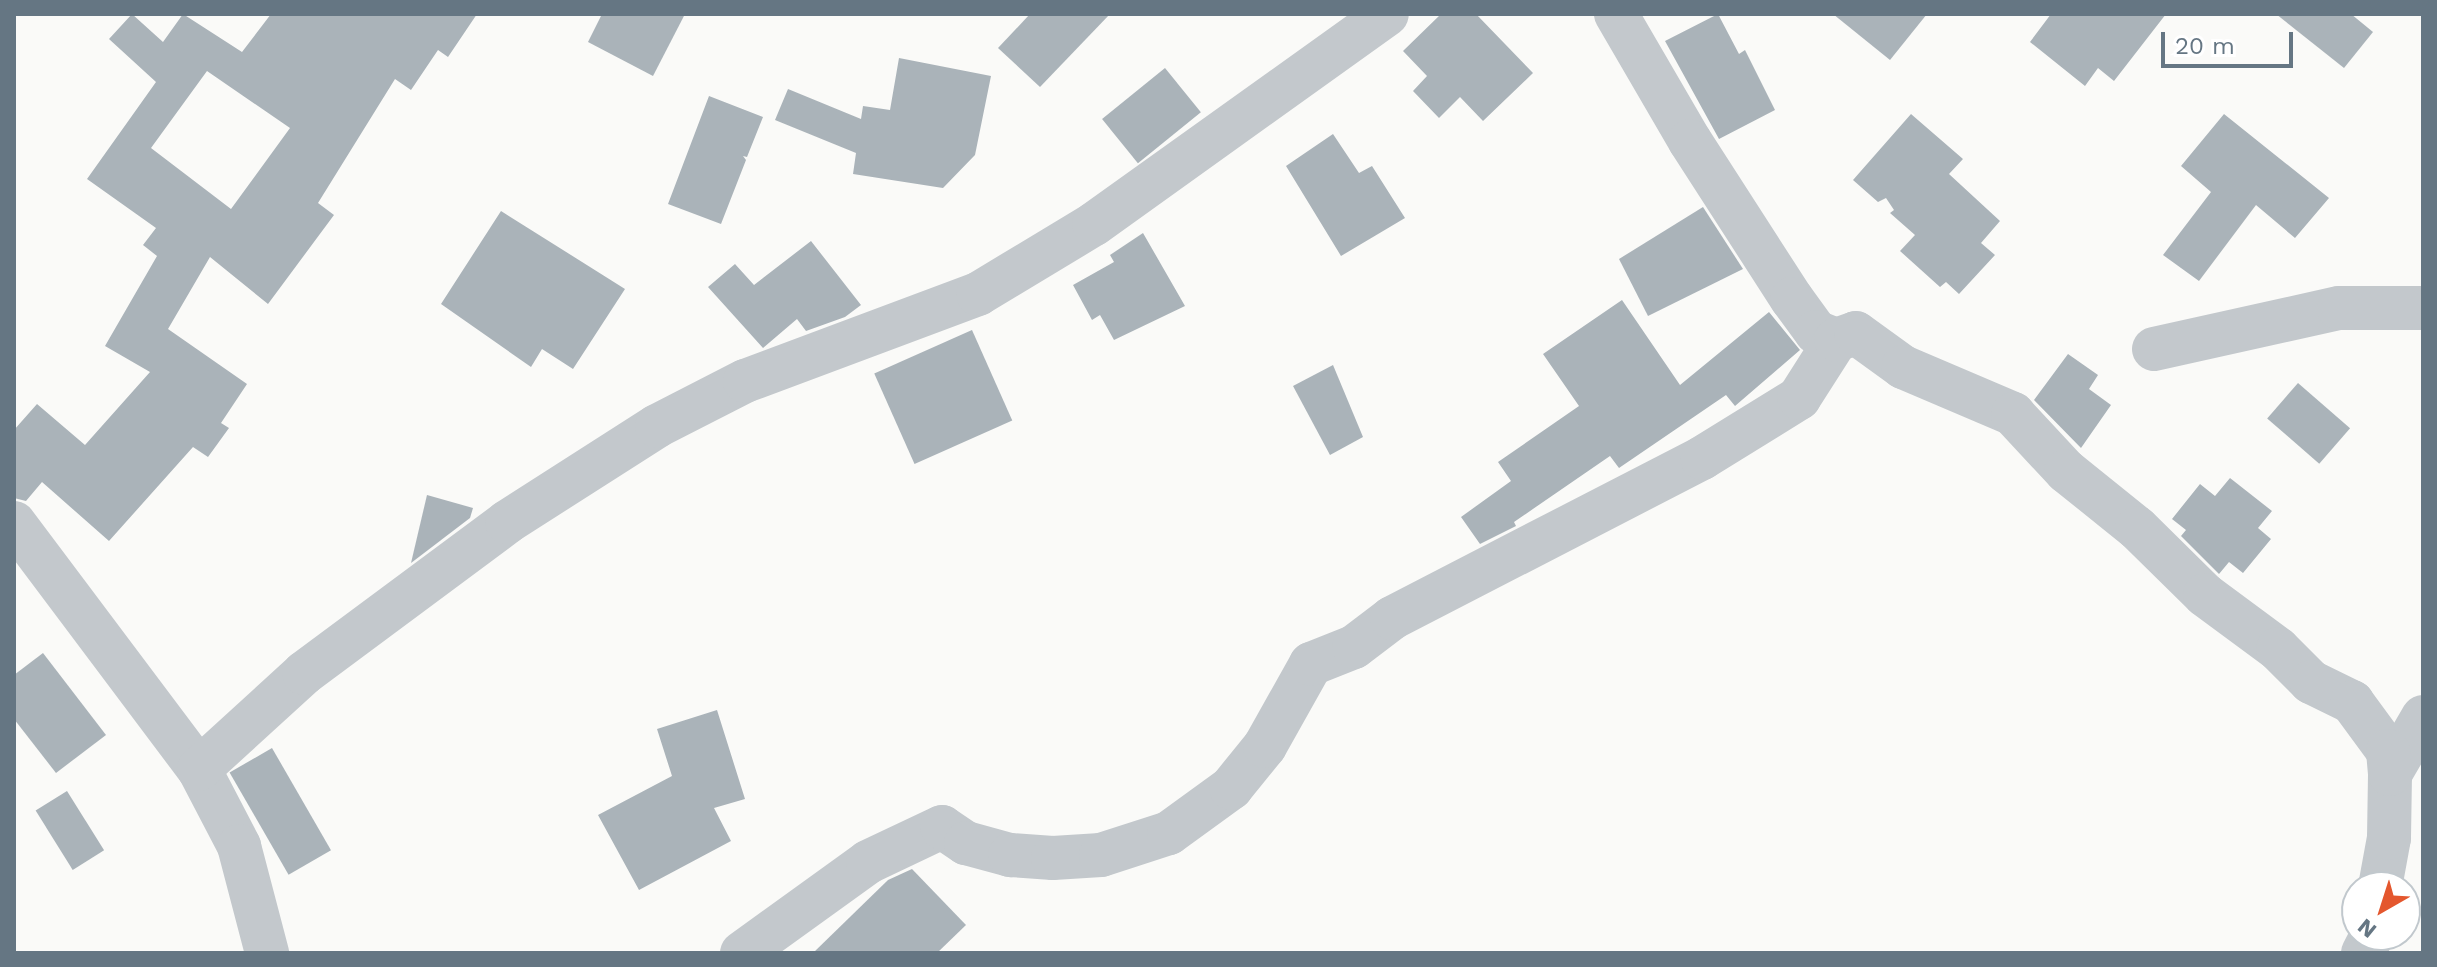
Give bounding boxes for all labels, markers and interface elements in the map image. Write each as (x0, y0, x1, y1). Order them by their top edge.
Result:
scale bar (2165, 16, 2297, 66)
text: 20 m (2175, 32, 2235, 60)
north arrow (2341, 871, 2421, 951)
text: N (2353, 914, 2381, 943)

